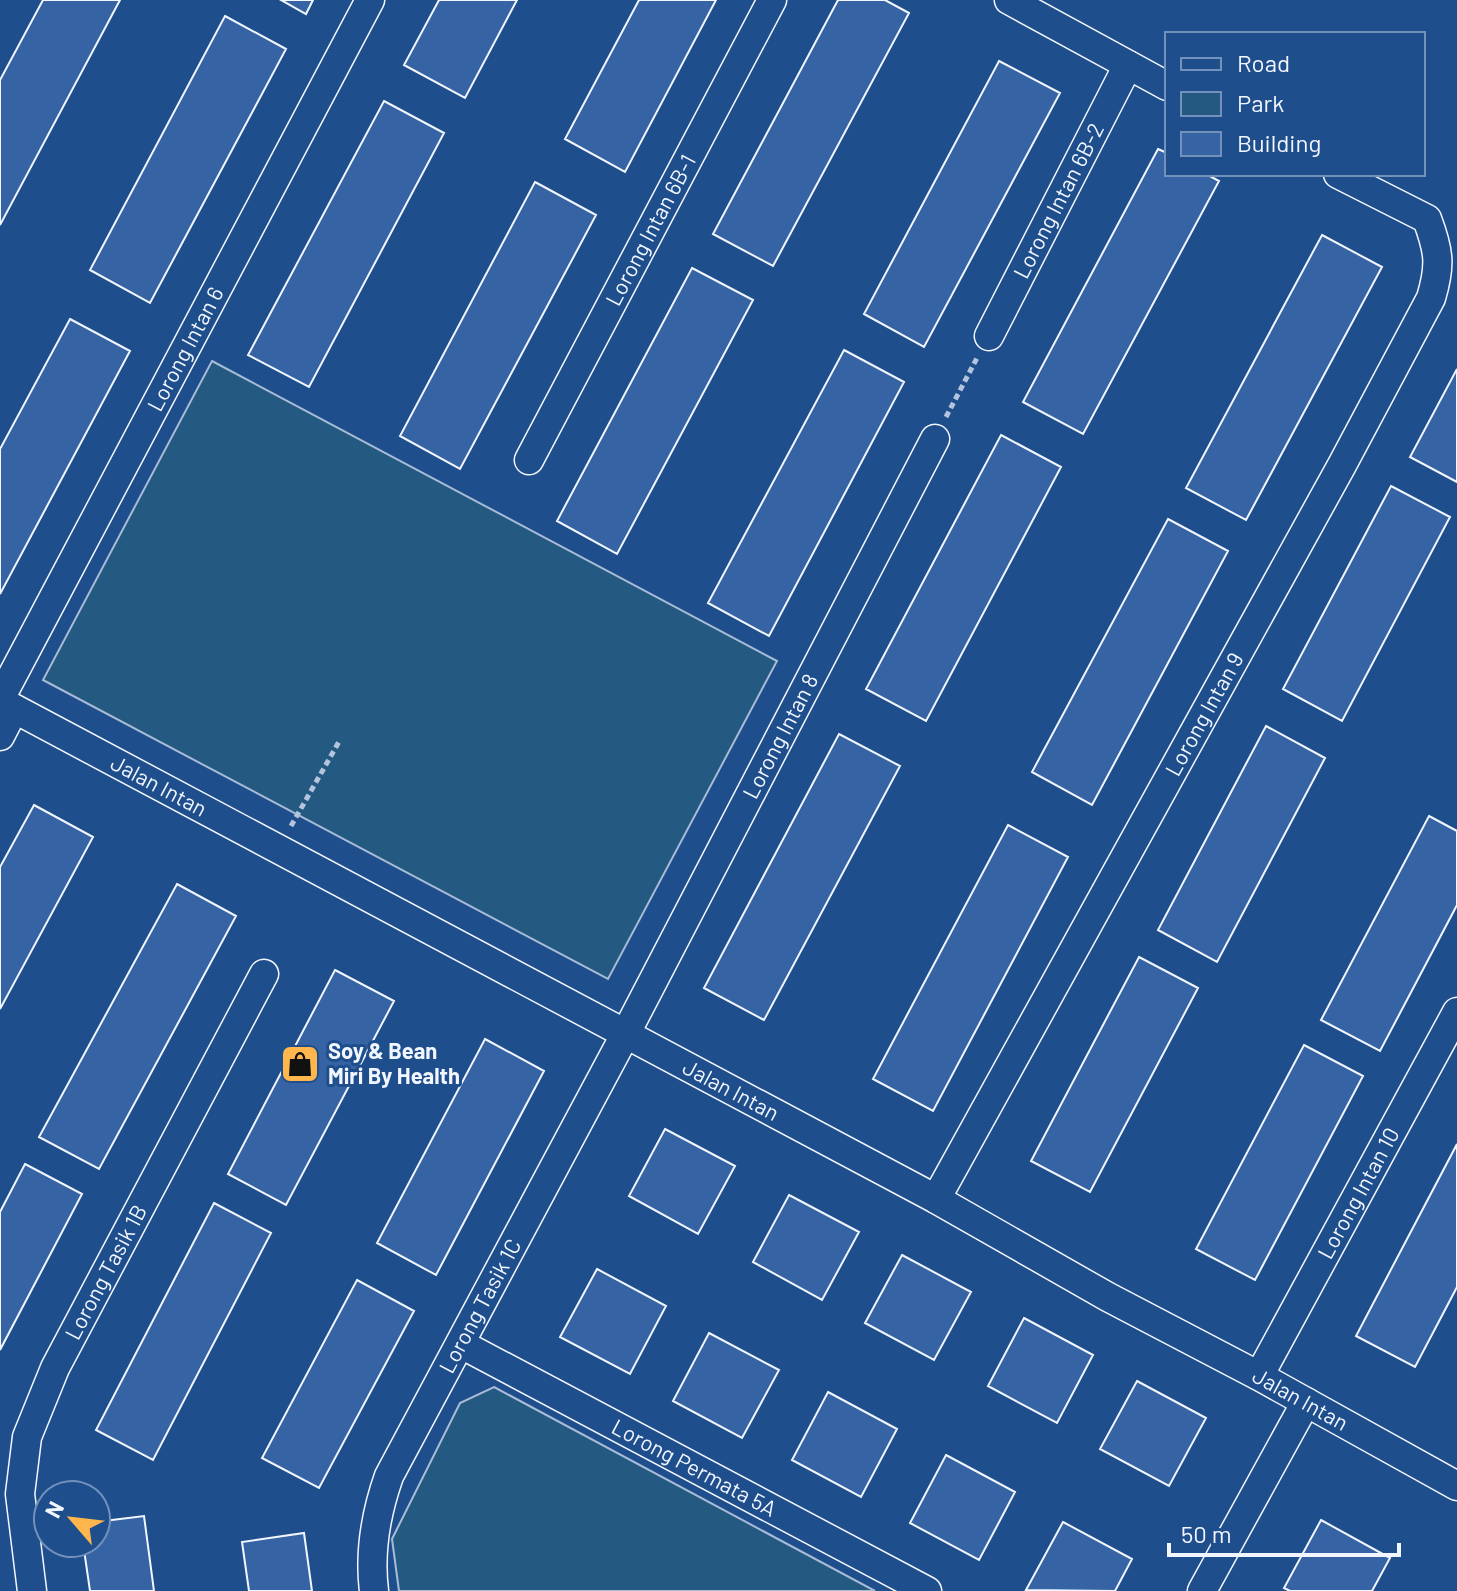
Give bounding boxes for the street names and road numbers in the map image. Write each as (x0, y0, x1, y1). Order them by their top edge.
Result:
street label: Lorong Intan 6B-2 (1007, 118, 1108, 282)
street label: Lorong Intan 6B-1 (599, 150, 700, 310)
street label: Lorong Intan 6 (141, 282, 228, 415)
street label: Lorong Intan 9 (1159, 647, 1248, 780)
street label: Lorong Intan 8 (736, 669, 823, 803)
street label: Jalan Intan (107, 748, 212, 821)
street label: Jalan Intan (679, 1053, 784, 1125)
street label: Lorong Intan 10 (1311, 1123, 1404, 1263)
street label: Lorong Tasik 1B (58, 1200, 151, 1344)
street label: Lorong Tasik 1C (433, 1234, 526, 1377)
street label: Jalan Intan (1249, 1361, 1353, 1435)
street label: Lorong Permata 5A (608, 1413, 781, 1521)

